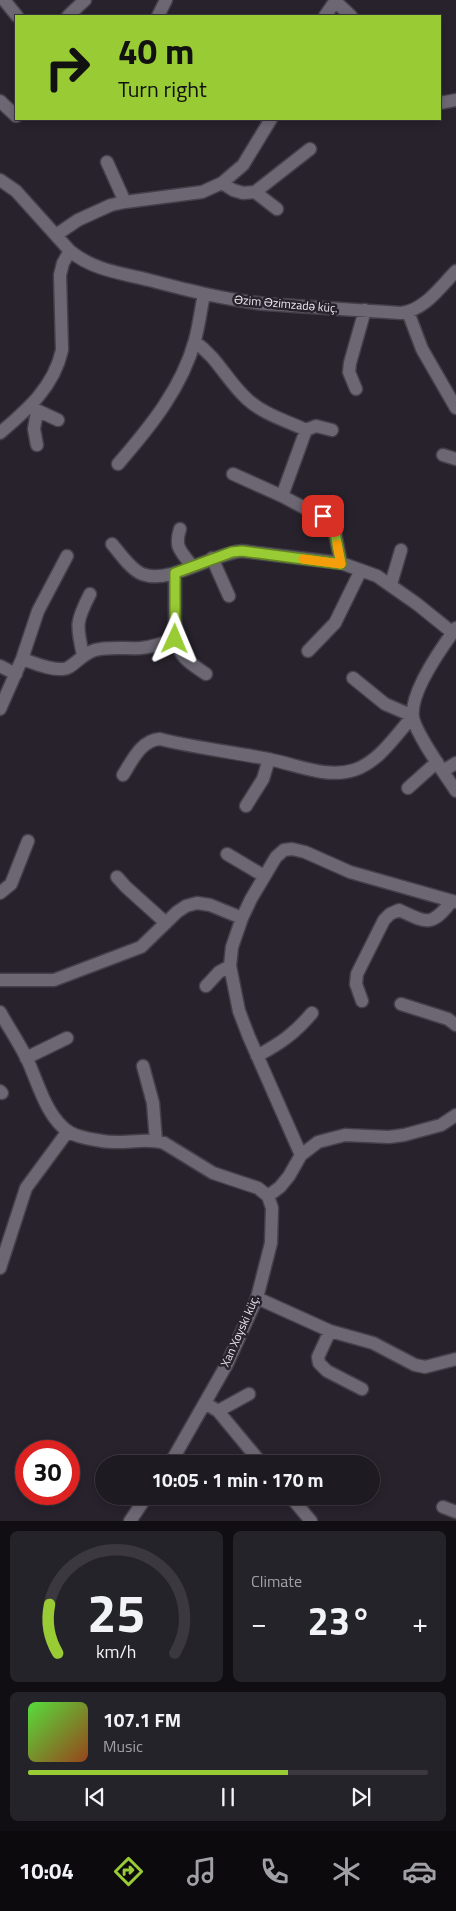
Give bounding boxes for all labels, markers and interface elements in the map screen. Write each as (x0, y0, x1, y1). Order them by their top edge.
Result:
text: 40 m (118, 24, 194, 78)
icon: right (35, 35, 100, 100)
text: Turn right (118, 72, 207, 106)
street label: Əzim Əzimzadə küç. (233, 290, 339, 317)
pin (302, 495, 344, 537)
icon: arrive (309, 502, 337, 530)
position arrow (148, 612, 200, 664)
street label: Xan Xoyski küç. (215, 1292, 264, 1370)
speed limit sign: 30 (15, 1440, 80, 1505)
text: 10:05 · 1 min · 170 m (151, 1465, 324, 1494)
text: Climate (251, 1569, 302, 1593)
text: 25 (87, 1573, 146, 1652)
text: 23° (308, 1592, 371, 1650)
text: − (251, 1601, 267, 1644)
text: + (412, 1601, 428, 1644)
text: km/h (96, 1638, 137, 1665)
text: 107.1 FM (103, 1705, 181, 1734)
text: Music (103, 1734, 143, 1758)
icon: previous (81, 1783, 109, 1811)
icon: pause (214, 1783, 242, 1811)
icon: next (347, 1783, 375, 1811)
text: 10:04 (19, 1854, 74, 1888)
icon: directions (111, 1854, 146, 1889)
icon: music (184, 1854, 219, 1889)
icon: phone (257, 1854, 292, 1889)
icon: climate (329, 1854, 364, 1889)
icon: car (402, 1854, 437, 1889)

